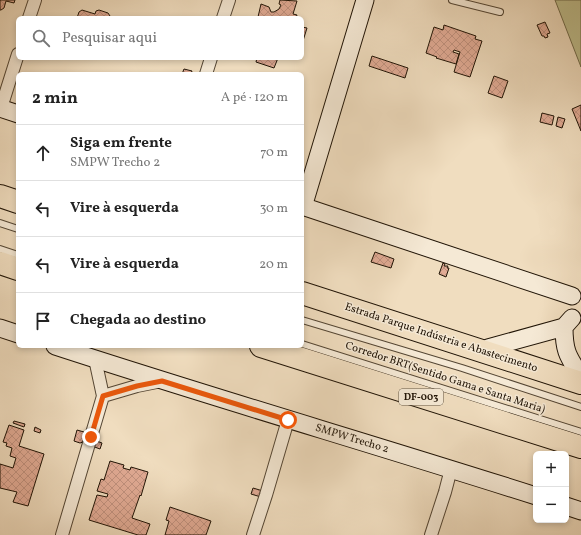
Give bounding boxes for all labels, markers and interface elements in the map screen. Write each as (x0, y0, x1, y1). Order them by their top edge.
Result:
search box (16, 16, 304, 60)
icon: search (30, 27, 52, 49)
text: Pesquisar aqui (62, 28, 157, 49)
text: 2 min (32, 87, 78, 110)
text: A pé · 120 m (221, 89, 288, 107)
text: Siga em frente (70, 133, 172, 154)
icon: ahead (32, 142, 54, 164)
text: 70 m (260, 144, 288, 162)
text: SMPW Trecho 2 (70, 154, 160, 172)
icon: left (32, 198, 54, 220)
text: Vire à esquerda (70, 198, 179, 219)
text: 30 m (260, 200, 288, 218)
icon: left (32, 254, 54, 276)
text: Vire à esquerda (70, 254, 179, 275)
text: 20 m (259, 256, 288, 274)
street label: Estrada Parque Indústria e Abastecimento (343, 300, 539, 376)
icon: arrive (32, 310, 54, 332)
text: Chegada ao destino (70, 310, 206, 331)
street label: Corredor BRT(Sentido Gama e Santa Maria) (343, 339, 547, 417)
road number: DF-003 (399, 389, 443, 405)
route start (279, 411, 297, 429)
street label: SMPW Trecho 2 (313, 421, 391, 457)
route end (82, 428, 100, 446)
map controls (533, 451, 569, 523)
button: + (533, 451, 569, 487)
button: − (533, 487, 569, 523)

